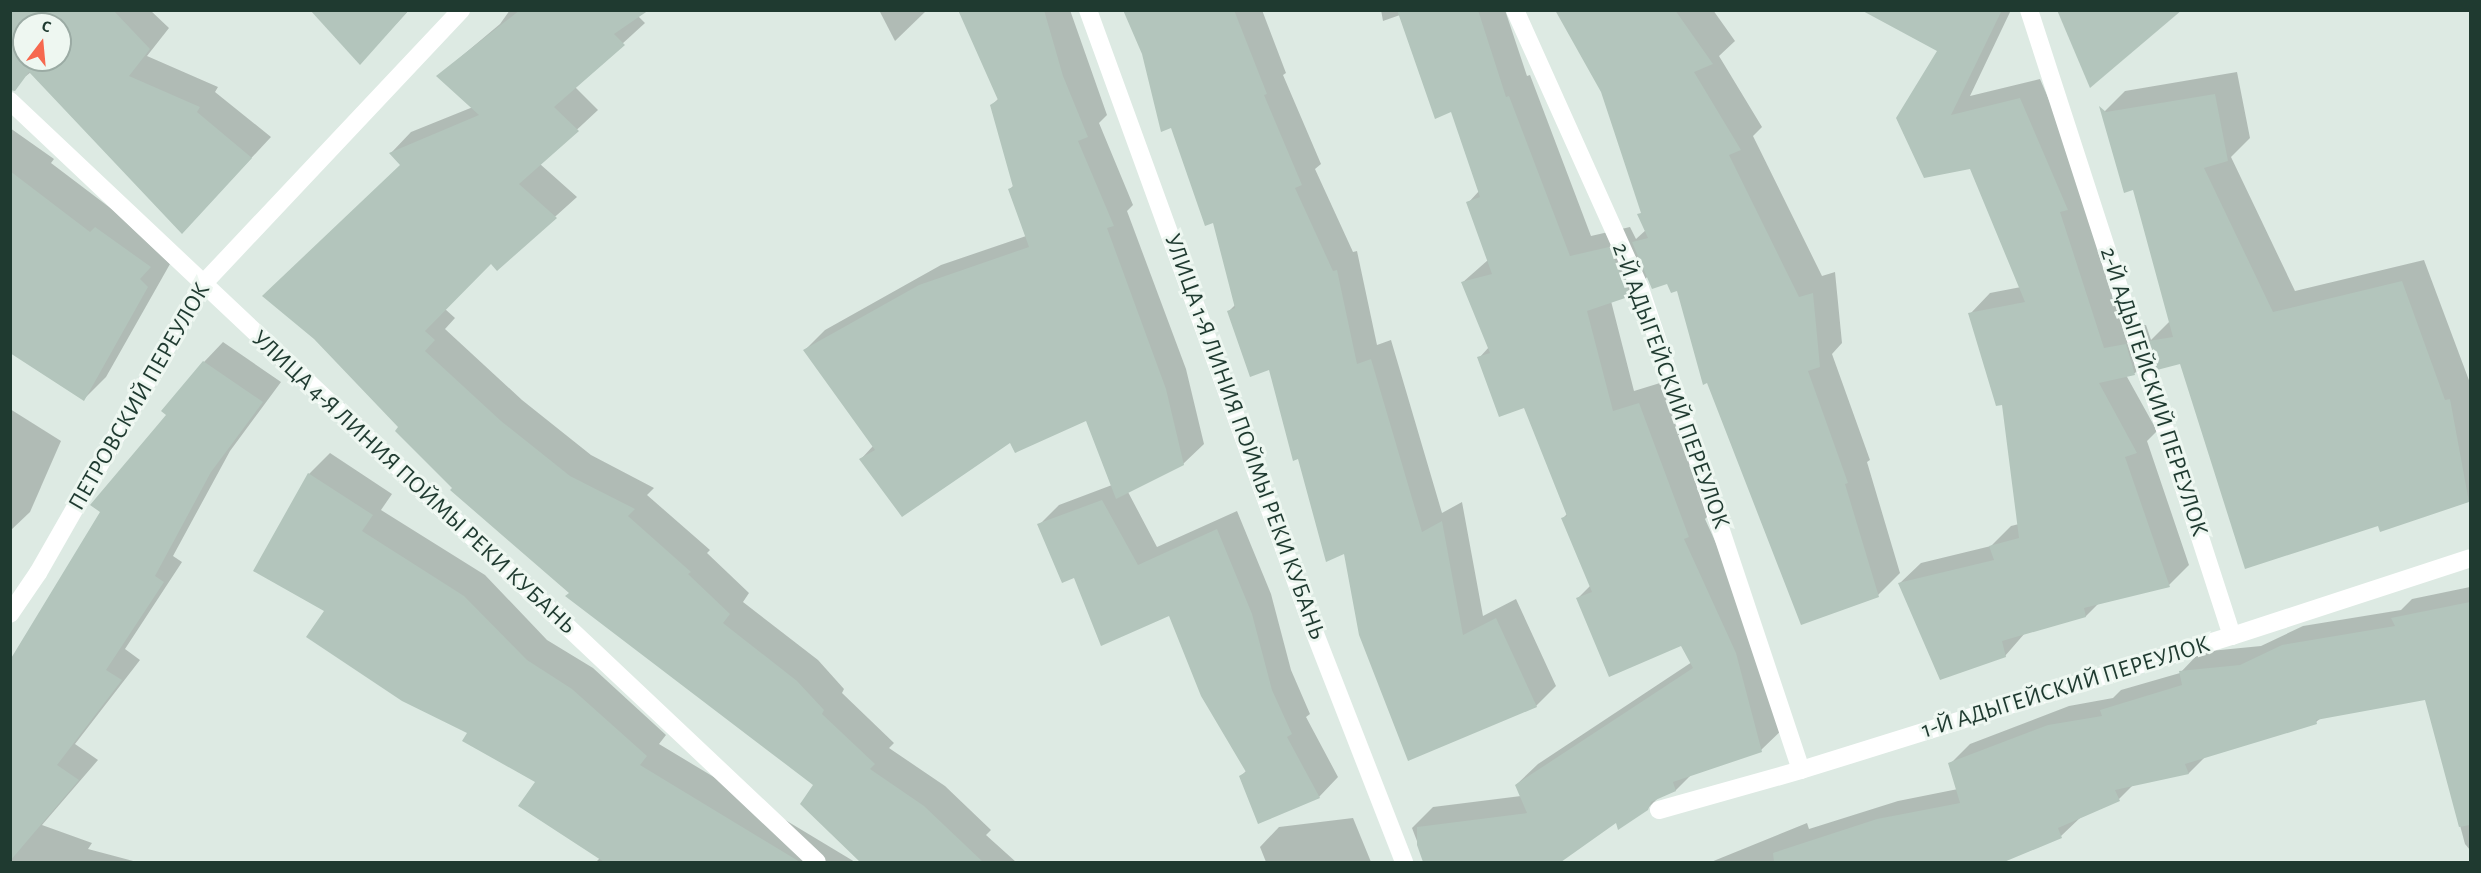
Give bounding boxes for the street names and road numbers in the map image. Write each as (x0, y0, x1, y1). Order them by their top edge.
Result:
street label: УЛИЦА 1-Я ЛИНИЯ ПОЙМЫ РЕКИ КУБАНЬ (1157, 230, 1331, 644)
street label: 2-Й АДЫГЕЙСКИЙ ПЕРЕУЛОК (1605, 239, 1735, 533)
street label: 2-Й АДЫГЕЙСКИЙ ПЕРЕУЛОК (2093, 244, 2213, 540)
street label: ПЕТРОВСКИЙ ПЕРЕУЛОК (63, 278, 217, 516)
street label: УЛИЦА 4-Я ЛИНИЯ ПОЙМЫ РЕКИ КУБАНЬ (245, 325, 581, 641)
street label: 1-Й АДЫГЕЙСКИЙ ПЕРЕУЛОК (1919, 630, 2213, 746)

